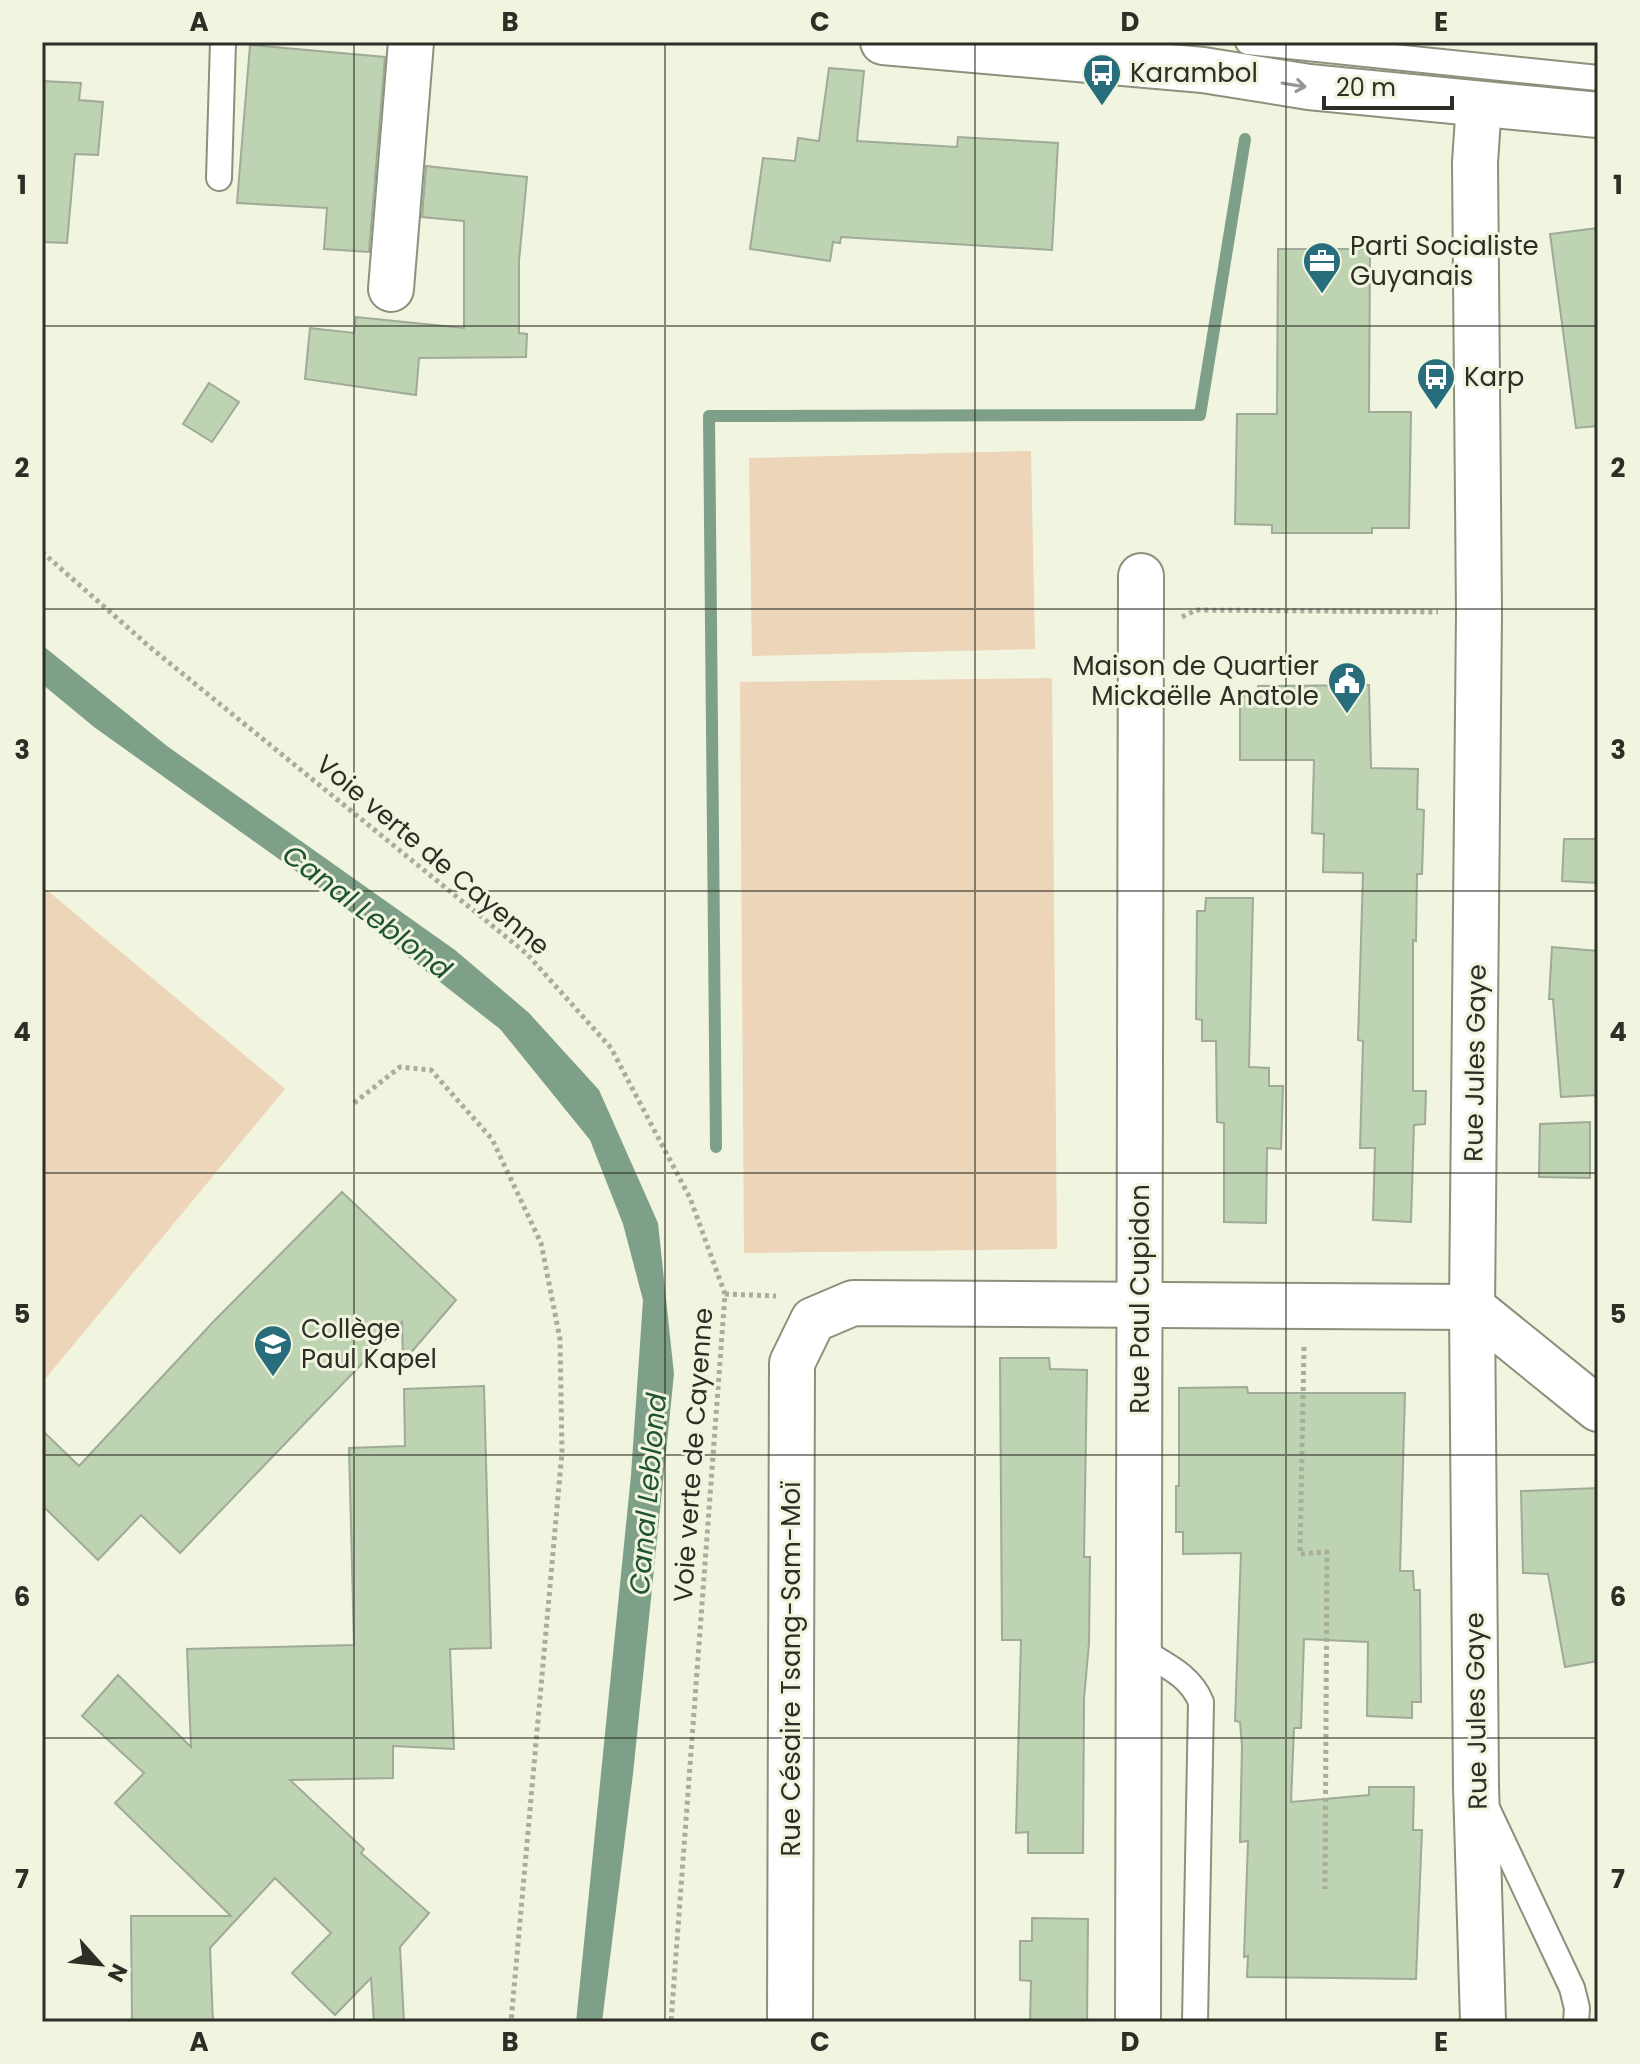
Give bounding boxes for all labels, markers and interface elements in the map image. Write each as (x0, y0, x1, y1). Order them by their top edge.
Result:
text: A (189, 4, 209, 40)
text: B (501, 4, 519, 40)
text: C (810, 4, 830, 40)
text: D (1121, 4, 1140, 40)
text: E (1434, 4, 1448, 40)
bus stop icon: Karambol (1081, 52, 1123, 107)
place label: Karambol (1130, 55, 1258, 91)
scale bar (1324, 60, 1452, 110)
text: 20 m (1336, 71, 1396, 104)
one-way arrow (1281, 78, 1307, 93)
text: 1 (17, 167, 27, 203)
text: 1 (1613, 167, 1623, 203)
place label: Parti Socialiste Guyanais (1350, 228, 1539, 294)
office icon: Parti Socialiste Guyanais (1301, 240, 1343, 295)
bus stop icon: Karp (1415, 356, 1457, 411)
place label: Karp (1464, 359, 1524, 395)
text: 2 (15, 450, 30, 486)
text: 2 (1611, 450, 1626, 486)
place label: Maison de Quartier Mickaëlle Anatole (1072, 648, 1319, 714)
public building icon: Maison de Quartier Mickaëlle Anatole (1326, 660, 1368, 715)
text: 3 (14, 732, 30, 768)
text: 3 (1610, 732, 1626, 768)
street label: Voie verte de Cayenne (308, 746, 558, 964)
water label: Canal Leblond (274, 835, 461, 989)
street label: Rue Jules Gaye (1455, 964, 1495, 1162)
text: 4 (13, 1014, 31, 1050)
text: 4 (1609, 1014, 1627, 1050)
street label: Rue Paul Cupidon (1122, 1184, 1158, 1414)
text: 5 (14, 1296, 30, 1332)
text: 5 (1610, 1296, 1626, 1332)
street label: Voie verte de Cayenne (665, 1307, 721, 1603)
place label: Collège Paul Kapel (301, 1311, 437, 1377)
school or university icon: Collège Paul Kapel (252, 1323, 294, 1378)
water label: Canal Leblond (620, 1390, 676, 1597)
street label: Rue Césaire Tsang-Sam-Moï (773, 1481, 809, 1857)
text: 6 (14, 1579, 30, 1615)
text: 6 (1610, 1579, 1626, 1615)
street label: Rue Jules Gaye (1456, 1612, 1496, 1810)
text: 7 (15, 1861, 29, 1897)
text: 7 (1611, 1861, 1625, 1897)
north arrow (60, 1924, 140, 2004)
text: N (100, 1958, 135, 1987)
text: A (189, 2024, 209, 2060)
text: B (501, 2024, 519, 2060)
text: C (810, 2024, 830, 2060)
text: D (1121, 2024, 1140, 2060)
text: E (1434, 2024, 1448, 2060)

